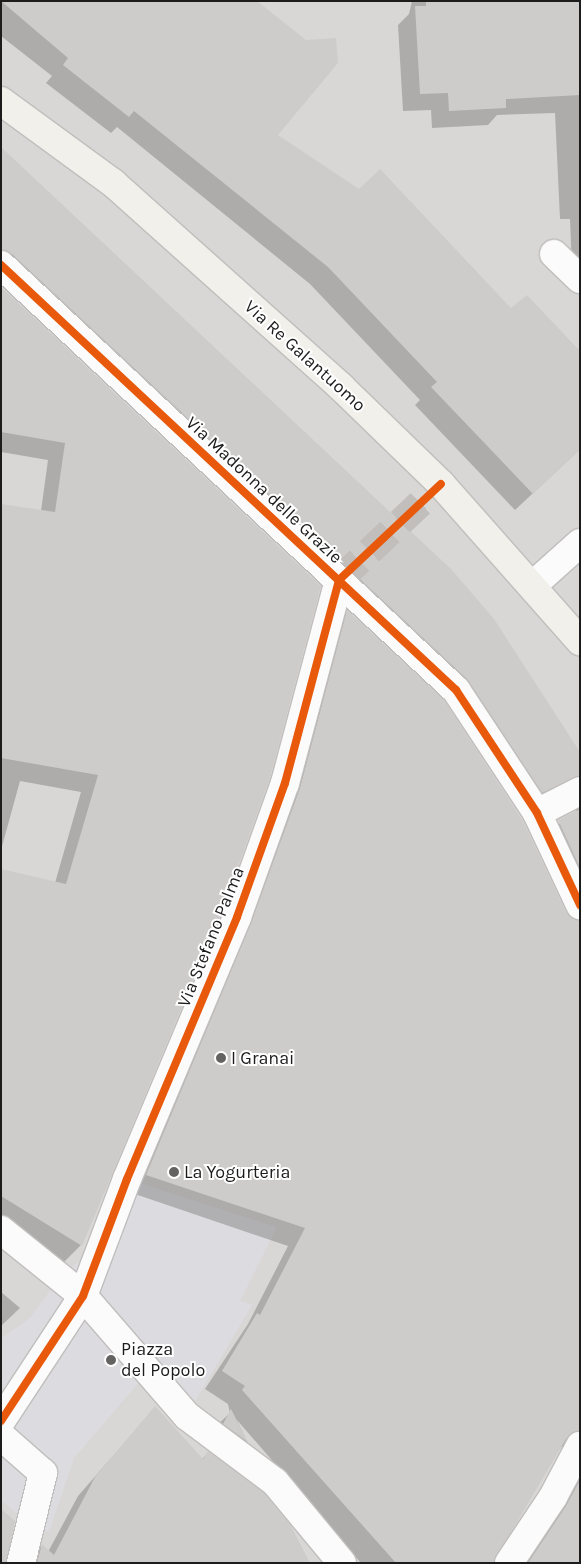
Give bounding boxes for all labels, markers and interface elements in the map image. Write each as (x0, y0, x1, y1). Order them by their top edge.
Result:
street label: Via Re Galantuomo (240, 296, 370, 416)
street label: Via Madonna delle Grazie (181, 412, 347, 568)
street label: Via Stefano Palma (173, 864, 249, 1010)
place label: I Granai (231, 1047, 294, 1069)
marker: I Granai (215, 1052, 227, 1064)
place label: La Yogurteria (184, 1161, 290, 1183)
marker: La Yogurteria (168, 1166, 180, 1178)
place label: Piazza del Popolo (121, 1339, 205, 1382)
marker: Piazza del Popolo (105, 1354, 117, 1366)

